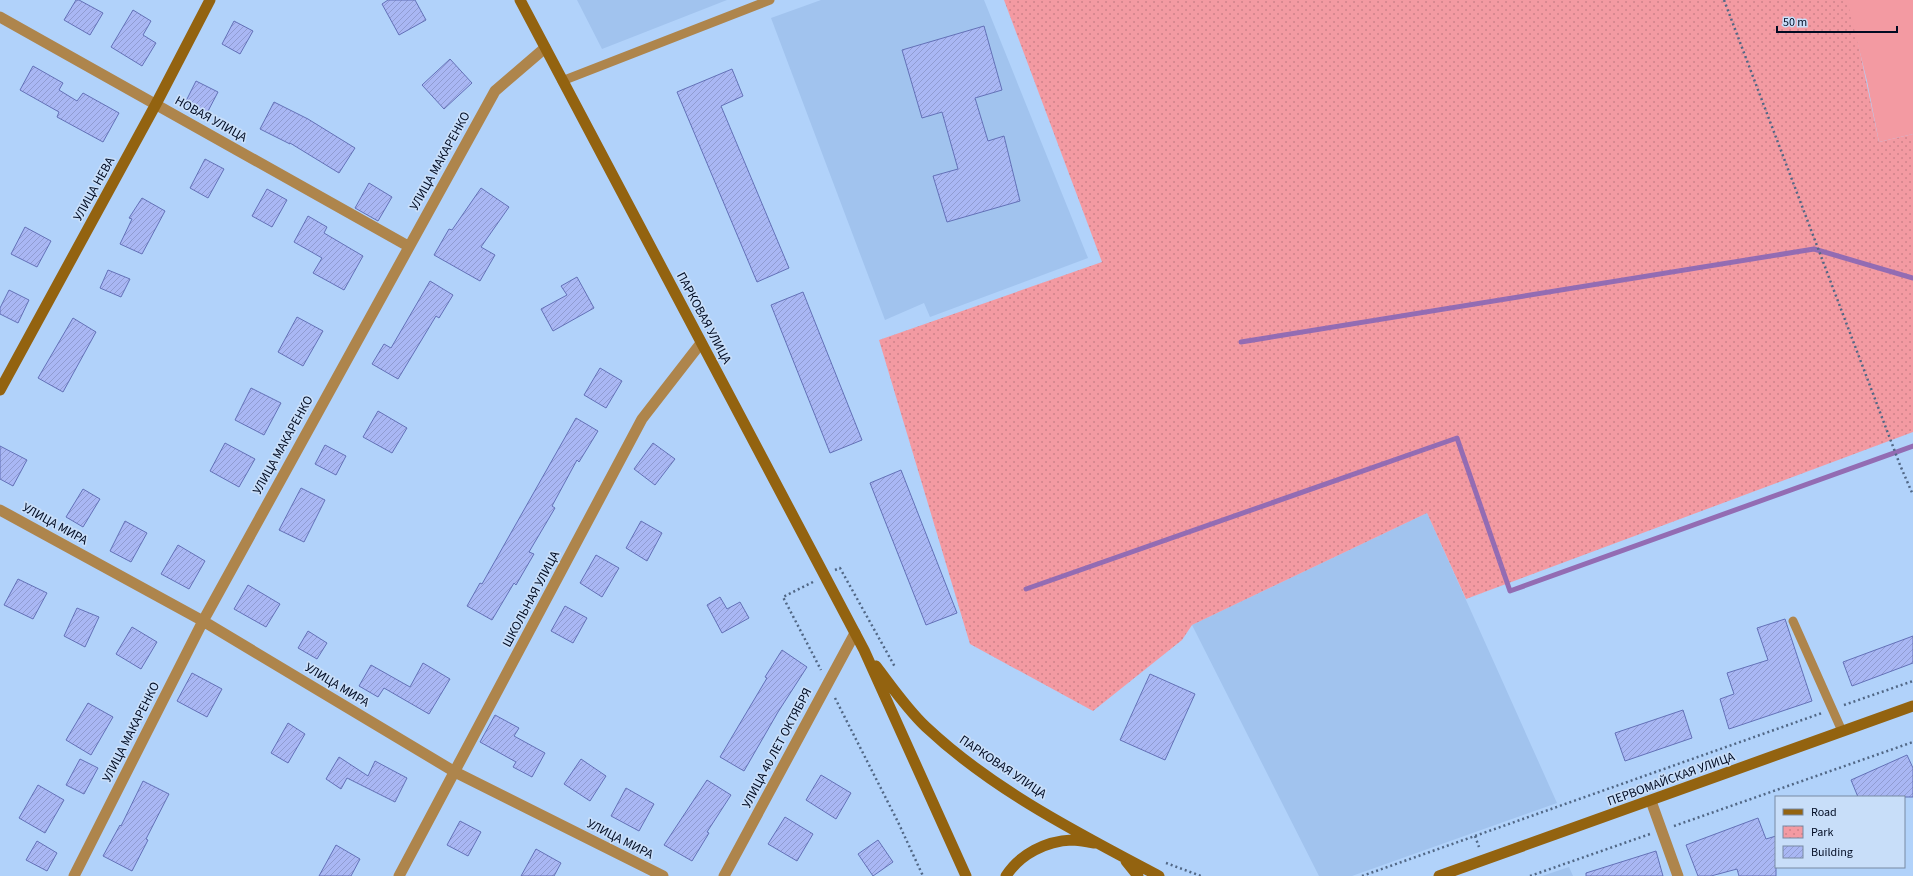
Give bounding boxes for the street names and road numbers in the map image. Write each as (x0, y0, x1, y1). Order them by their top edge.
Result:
street label: НОВАЯ УЛИЦА (172, 92, 251, 147)
street label: УЛИЦА МАКАРЕНКО (405, 108, 475, 214)
street label: УЛИЦА НЕВА (69, 153, 119, 224)
street label: ПАРКОВАЯ УЛИЦА (672, 269, 736, 368)
street label: УЛИЦА МАКАРЕНКО (248, 392, 318, 498)
street label: УЛИЦА МИРА (19, 499, 92, 550)
street label: ШКОЛЬНАЯ УЛИЦА (498, 547, 564, 650)
street label: УЛИЦА МИРА (301, 659, 373, 712)
street label: УЛИЦА МАКАРЕНКО (98, 679, 164, 785)
street label: УЛИЦА 40 ЛЕТ ОКТЯБРЯ (738, 685, 816, 811)
street label: ПАРКОВАЯ УЛИЦА (956, 731, 1051, 803)
street label: ПЕРВОМАЙСКАЯ УЛИЦА (1605, 747, 1738, 810)
street label: УЛИЦА МИРА (584, 815, 657, 864)

